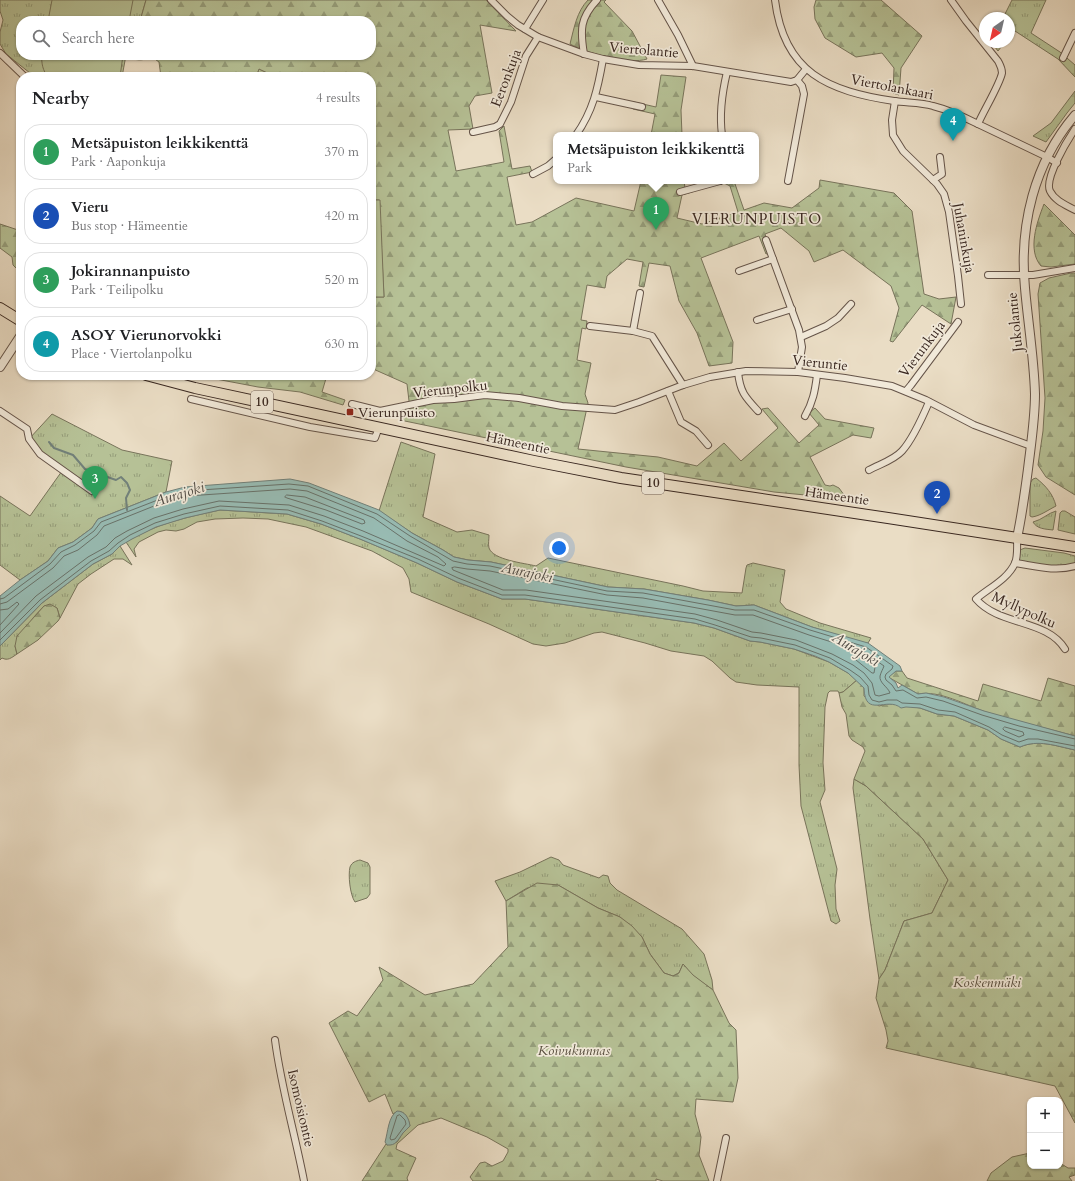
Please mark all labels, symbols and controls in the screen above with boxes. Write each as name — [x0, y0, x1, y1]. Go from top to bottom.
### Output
north arrow — [979, 12, 1015, 48]
search box — [16, 16, 376, 60]
icon: search — [30, 27, 52, 49]
text: Search here — [62, 28, 135, 48]
street label: Viertolantie — [608, 37, 680, 63]
street label: Eeronkuja — [486, 46, 526, 110]
street label: Viertolankaari — [849, 70, 935, 104]
text: Nearby — [32, 87, 89, 110]
text: 4 results — [316, 89, 360, 107]
pin: 4 — [940, 108, 966, 141]
popup — [553, 132, 759, 184]
text: Metsäpuiston leikkikenttä — [71, 133, 248, 153]
text: Metsäpuiston leikkikenttä — [567, 139, 745, 159]
text: 1 — [43, 143, 49, 161]
text: 370 m — [325, 143, 359, 161]
text: Park · Aaponkuja — [71, 153, 166, 171]
text: Park — [567, 159, 592, 177]
text: Vieru — [71, 197, 109, 217]
pin: 1 — [643, 197, 669, 230]
street label: Juhaninkuja — [948, 199, 980, 275]
text: 2 — [43, 207, 49, 225]
text: 420 m — [325, 207, 359, 225]
district label: VIERUNPUISTO — [692, 209, 822, 229]
text: Bus stop · Hämeentie — [71, 217, 188, 235]
text: Jokirannanpuisto — [71, 261, 190, 281]
text: 3 — [43, 271, 49, 289]
text: 520 m — [325, 271, 359, 289]
text: Park · Teilipolku — [71, 281, 164, 299]
street label: Jukolantie — [1002, 291, 1028, 355]
street label: Vierunkuja — [894, 317, 950, 381]
text: ASOY Vierunorvokki — [71, 325, 222, 345]
text: 4 — [43, 335, 49, 353]
text: 630 m — [325, 335, 359, 353]
text: Place · Viertolanpolku — [71, 345, 192, 363]
street label: Vieruntie — [791, 351, 849, 375]
street label: Vierunpolku — [412, 376, 489, 402]
road number: 10 — [251, 391, 273, 413]
place label: Vierunpuisto — [358, 403, 436, 422]
marker: Vierunpuisto — [345, 407, 355, 417]
street label: Hämeentie — [484, 427, 552, 459]
pin: 3 — [82, 466, 108, 499]
road number: 10 — [642, 472, 664, 494]
water label: Aurajoki — [150, 477, 208, 511]
pin: 2 — [924, 481, 950, 514]
street label: Hämeentie — [803, 482, 871, 510]
your location — [549, 538, 569, 558]
water label: Aurajoki — [498, 557, 555, 587]
street label: Myllypolku — [989, 587, 1060, 633]
water label: Aurajoki — [828, 626, 884, 671]
park label: Koskenmäki — [953, 973, 1021, 992]
park label: Koivukunnas — [538, 1041, 610, 1060]
street label: Isomoisiontie — [283, 1067, 319, 1149]
map controls — [1027, 1097, 1063, 1169]
button: + — [1027, 1097, 1063, 1133]
button: − — [1027, 1133, 1063, 1169]

